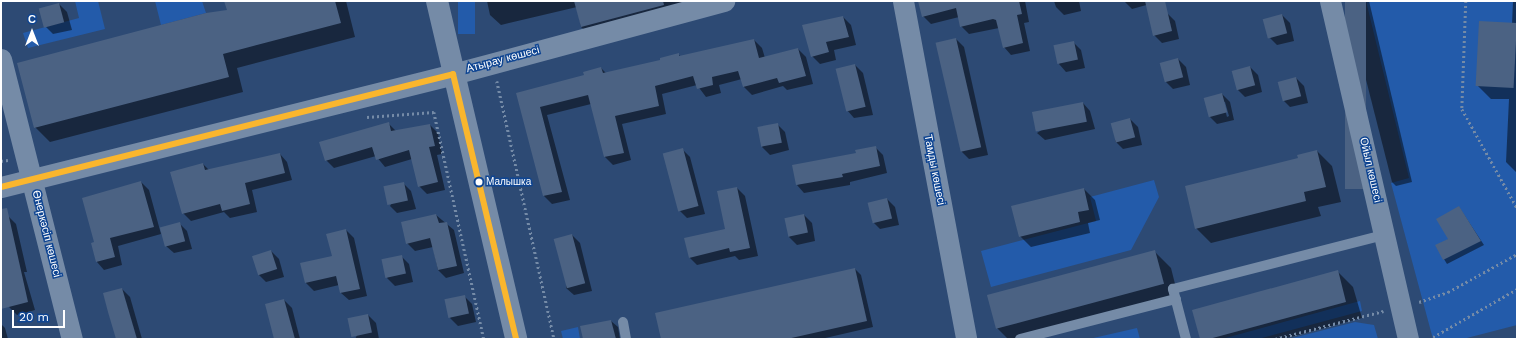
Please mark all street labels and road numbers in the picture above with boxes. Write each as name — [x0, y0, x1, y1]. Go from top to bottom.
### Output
street label: Атырау көшесі — [465, 44, 541, 76]
street label: Тамды көшесі — [921, 134, 947, 206]
street label: Ойыл көшесі — [1356, 136, 1384, 204]
street label: Өнеркәсіп көшесі — [29, 189, 63, 279]

